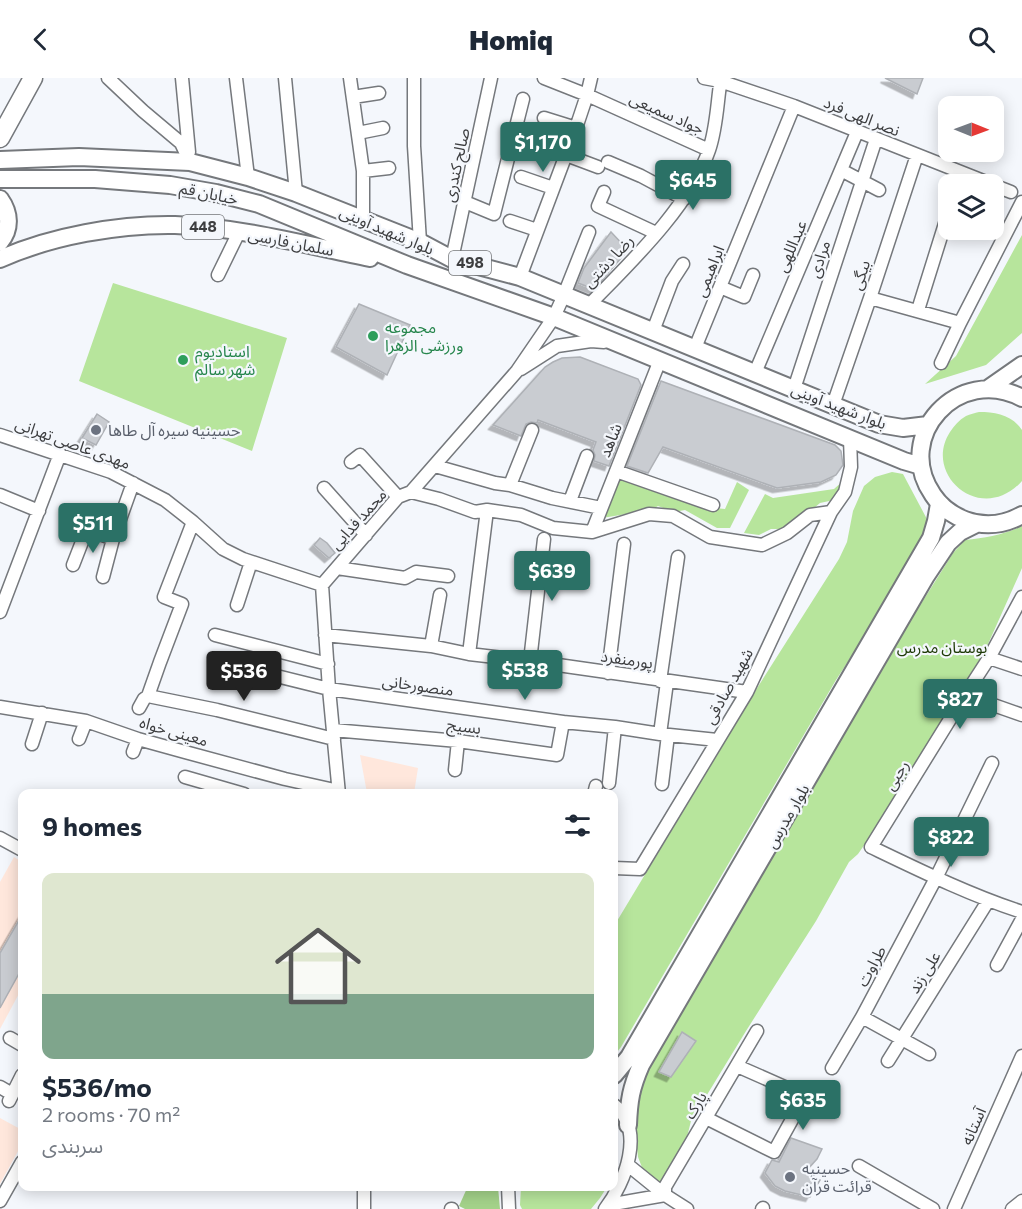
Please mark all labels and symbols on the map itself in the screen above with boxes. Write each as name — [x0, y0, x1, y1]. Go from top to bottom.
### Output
street label: جواد سمیعی — [627, 88, 707, 138]
street label: نصر الهی فرد — [821, 92, 903, 140]
north arrow — [938, 96, 1004, 162]
pin: $1,170 — [494, 122, 592, 173]
street label: صالح کندری — [438, 126, 477, 205]
pin: $645 — [657, 160, 729, 211]
street label: خیابان قم — [177, 177, 240, 212]
street label: بلوار شهید آوینی — [337, 201, 437, 259]
road number: 448 — [182, 215, 224, 239]
street label: عبداللهی — [771, 217, 811, 275]
street label: سلمان فارسی — [246, 224, 336, 260]
street label: رضا دشتی — [578, 230, 638, 292]
street label: مرادی — [804, 238, 834, 280]
street label: ابراهیمی — [690, 242, 728, 300]
road number: 498 — [449, 251, 491, 275]
street label: بیگی — [846, 258, 874, 292]
place label: مجموعه ورزشی الزهرا — [385, 317, 463, 355]
marker: مجموعه ورزشی الزهرا — [366, 329, 380, 343]
place label: استادیوم شهر سالم — [195, 341, 255, 382]
marker: استادیوم شهر سالم — [176, 353, 190, 367]
street label: بلوار شهید آوینی — [788, 379, 890, 433]
street label: مهدی عاصی تهرانی — [13, 413, 133, 473]
place label: حسینیه سیره آل طاها — [108, 420, 240, 441]
street label: شاهد — [594, 420, 625, 460]
marker: حسینیه سیره آل طاها — [89, 423, 103, 437]
street label: محمد فدایی — [325, 484, 391, 554]
pin: $511 — [57, 503, 129, 554]
pin: $639 — [516, 551, 588, 602]
park label: بوستان مدرس — [897, 637, 987, 657]
street label: شهید صادقی — [699, 644, 757, 728]
street label: پورمنفرد — [599, 645, 655, 674]
pin: $538 — [489, 650, 561, 701]
pin: $536 — [208, 651, 280, 702]
street label: منصورخانی — [381, 670, 455, 700]
pin: $827 — [924, 679, 996, 730]
street label: معینی خواه — [137, 712, 211, 750]
street label: بسیج — [445, 714, 482, 741]
street label: رجبی — [879, 756, 913, 794]
street label: بلوار مدرس — [761, 780, 813, 852]
pin: $822 — [915, 817, 987, 868]
street label: طراوت — [852, 942, 890, 990]
street label: علی زند — [903, 947, 945, 997]
pin: $635 — [767, 1080, 839, 1131]
street label: پارک — [679, 1088, 712, 1123]
street label: آستانه — [956, 1103, 990, 1147]
place label: حسینیه قرائت قرآن — [802, 1158, 872, 1196]
marker: حسینیه قرائت قرآن — [783, 1170, 797, 1184]

